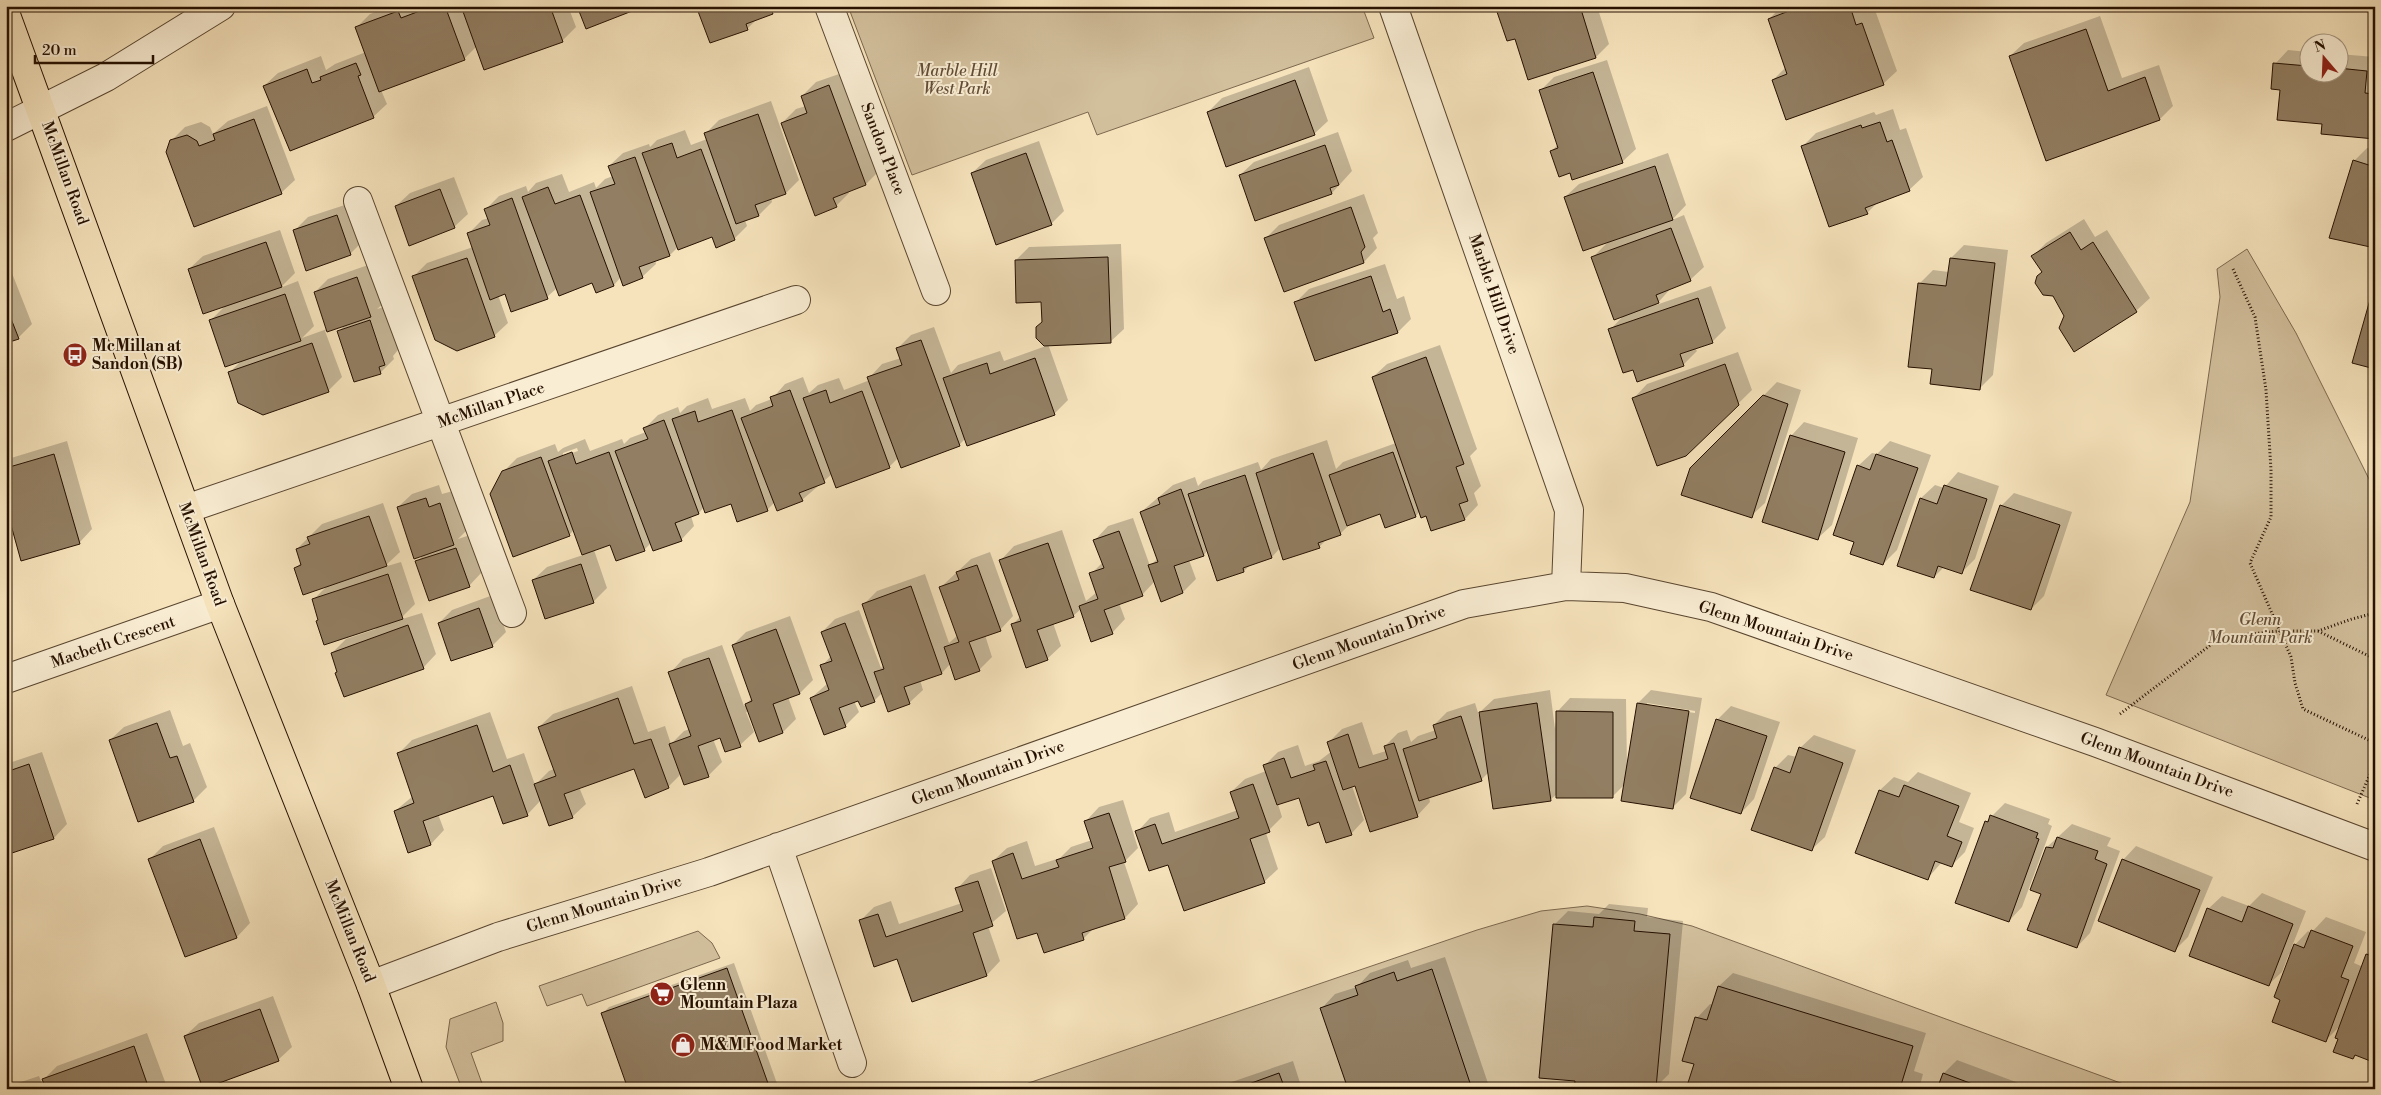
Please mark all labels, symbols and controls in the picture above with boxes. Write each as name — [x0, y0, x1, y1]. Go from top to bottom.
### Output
scale bar — [35, 32, 152, 64]
north arrow — [2298, 32, 2348, 82]
text: N — [2312, 36, 2328, 57]
text: 20 m — [42, 41, 77, 60]
park label: Marble Hill West Park — [916, 61, 999, 99]
street label: Sandon Place — [856, 100, 910, 198]
street label: McMillan Road — [37, 118, 93, 228]
street label: Marble Hill Drive — [1464, 231, 1524, 357]
place label: McMillan at Sandon (SB) — [92, 336, 183, 374]
bus stop icon: McMillan at Sandon (SB) — [62, 342, 88, 368]
street label: McMillan Place — [435, 377, 547, 433]
street label: McMillan Road — [174, 499, 230, 609]
street label: Glenn Mountain Drive — [1696, 597, 1856, 665]
street label: Glenn Mountain Drive — [1290, 601, 1448, 675]
park label: Glenn Mountain Park — [2208, 610, 2312, 648]
street label: Macbeth Crescent — [48, 611, 178, 673]
street label: Glenn Mountain Drive — [2078, 728, 2236, 802]
street label: Glenn Mountain Drive — [909, 736, 1067, 810]
street label: Glenn Mountain Drive — [524, 871, 684, 937]
street label: McMillan Road — [320, 877, 380, 985]
place label: Glenn Mountain Plaza — [680, 975, 798, 1013]
supermarket icon: Glenn Mountain Plaza — [649, 981, 675, 1007]
shop icon: M&M Food Market — [670, 1032, 696, 1058]
place label: M&M Food Market — [700, 1035, 843, 1055]

